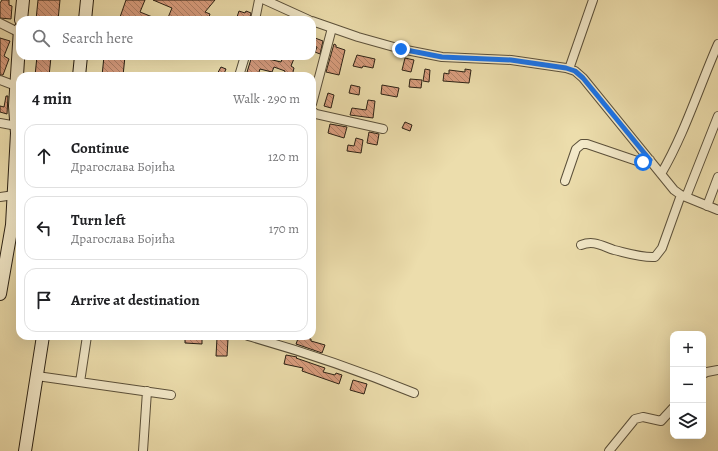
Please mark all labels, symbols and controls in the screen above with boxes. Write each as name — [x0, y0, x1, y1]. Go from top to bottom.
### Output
search box — [16, 16, 316, 60]
icon: search — [30, 27, 52, 49]
text: Search here — [62, 28, 133, 48]
route end — [392, 40, 410, 58]
text: 4 min — [32, 87, 72, 110]
text: Walk · 290 m — [233, 90, 300, 107]
text: Continue — [71, 138, 129, 158]
icon: ahead — [33, 145, 55, 167]
text: 120 m — [268, 148, 299, 165]
route start — [634, 153, 652, 171]
text: Драгослава Бојића — [71, 158, 175, 175]
text: Turn left — [71, 210, 126, 230]
icon: left — [33, 217, 55, 239]
text: 170 m — [269, 220, 299, 237]
text: Драгослава Бојића — [71, 230, 175, 247]
icon: arrive — [33, 289, 55, 311]
text: Arrive at destination — [71, 290, 200, 310]
map controls — [670, 331, 706, 439]
button: + — [670, 331, 706, 367]
button: − — [670, 367, 706, 403]
button: layers — [670, 403, 706, 439]

